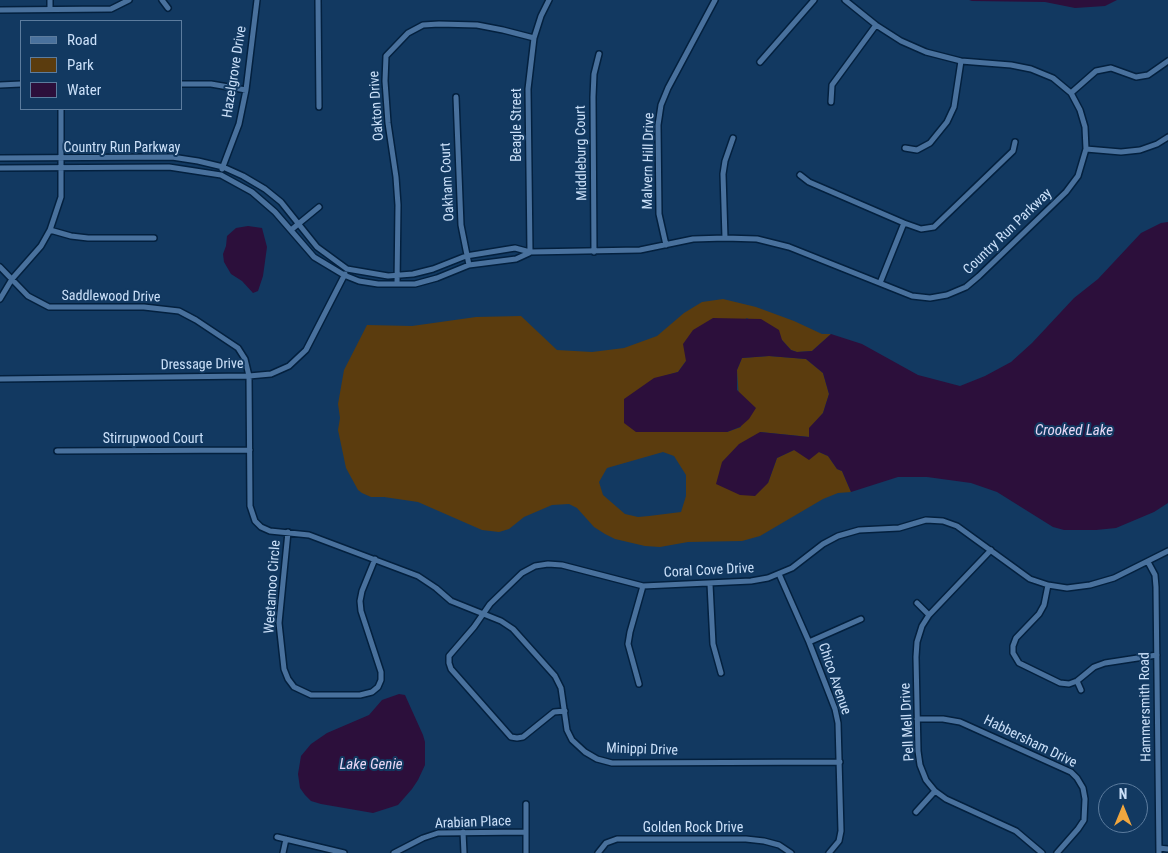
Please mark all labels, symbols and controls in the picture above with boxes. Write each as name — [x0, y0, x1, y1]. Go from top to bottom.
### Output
legend — [20, 20, 182, 110]
street label: Hazelgrove Drive — [219, 25, 251, 119]
text: Road — [67, 31, 97, 49]
text: Park — [67, 56, 94, 74]
street label: Oakton Drive — [366, 70, 388, 142]
text: Water — [67, 81, 101, 99]
street label: Beagle Street — [509, 88, 525, 162]
street label: Middleburg Court — [573, 105, 591, 201]
street label: Malvern Hill Drive — [640, 113, 658, 209]
street label: Country Run Parkway — [64, 140, 180, 156]
street label: Oakham Court — [438, 142, 458, 222]
street label: Country Run Parkway — [960, 185, 1056, 279]
street label: Saddlewood Drive — [61, 288, 161, 306]
street label: Dressage Drive — [160, 356, 244, 374]
water label: Crooked Lake — [1035, 422, 1113, 440]
street label: Stirrupwood Court — [103, 431, 203, 447]
street label: Weetamoo Circle — [261, 540, 285, 634]
street label: Coral Cove Drive — [663, 560, 755, 582]
street label: Chico Avenue — [814, 641, 854, 717]
street label: Hammersmith Road — [1137, 652, 1155, 762]
street label: Pell Mell Drive — [898, 682, 918, 762]
street label: Habbersham Drive — [981, 712, 1079, 772]
street label: Minippi Drive — [606, 740, 678, 760]
water label: Lake Genie — [339, 756, 403, 774]
north arrow — [1098, 783, 1148, 833]
text: N — [1119, 786, 1127, 802]
street label: Arabian Place — [435, 813, 511, 833]
street label: Golden Rock Drive — [643, 820, 743, 836]

